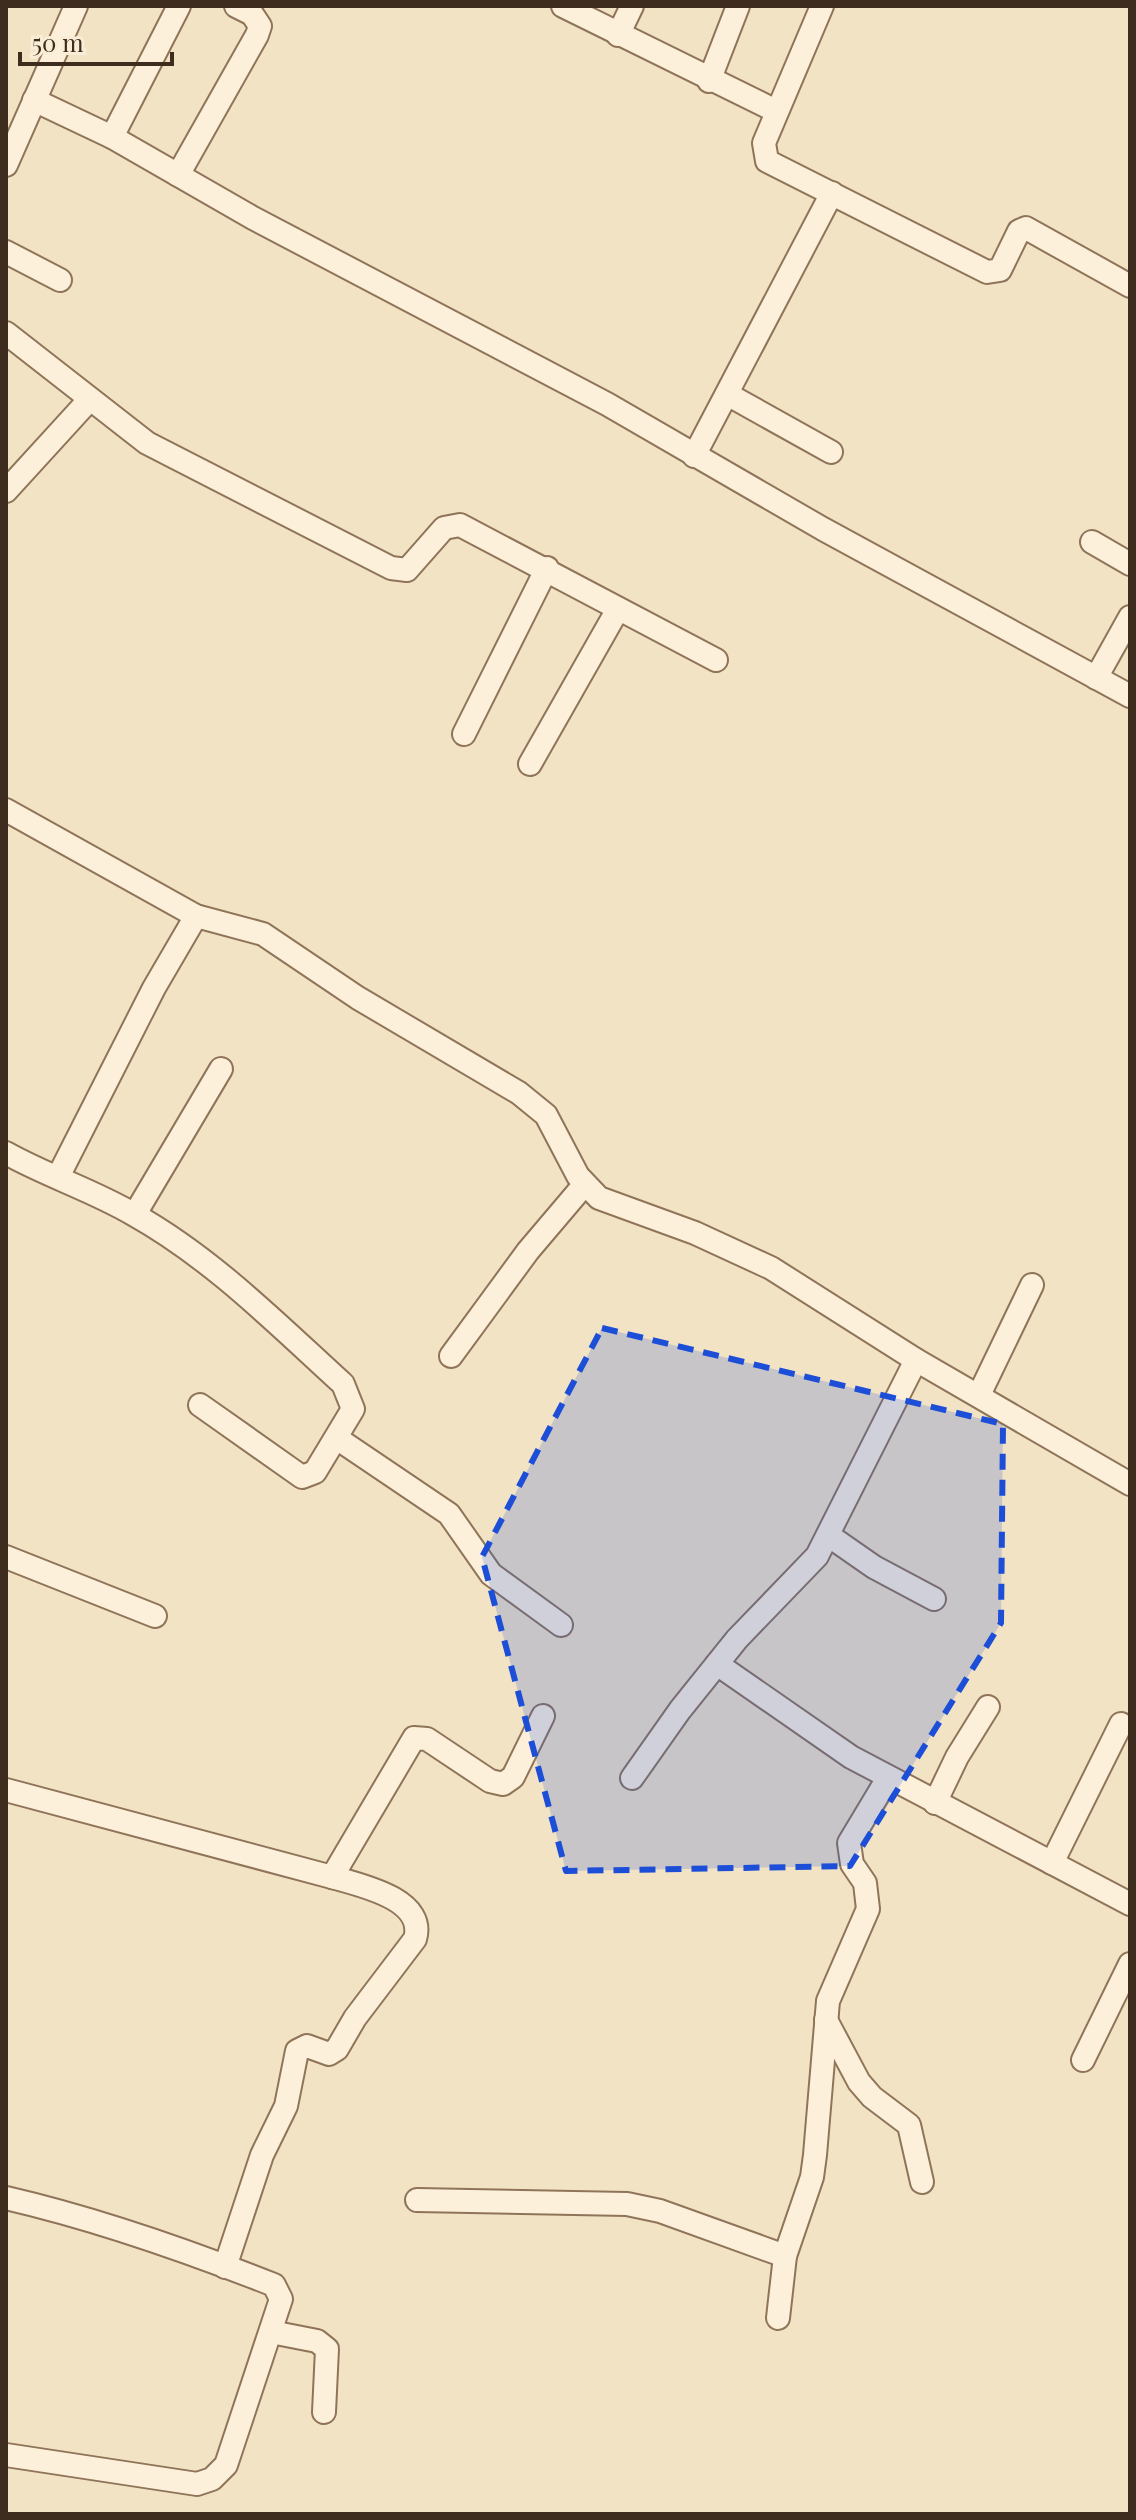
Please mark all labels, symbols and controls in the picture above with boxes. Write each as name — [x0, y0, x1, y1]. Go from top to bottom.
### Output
scale bar — [20, 16, 172, 66]
text: 50 m — [32, 26, 84, 58]

